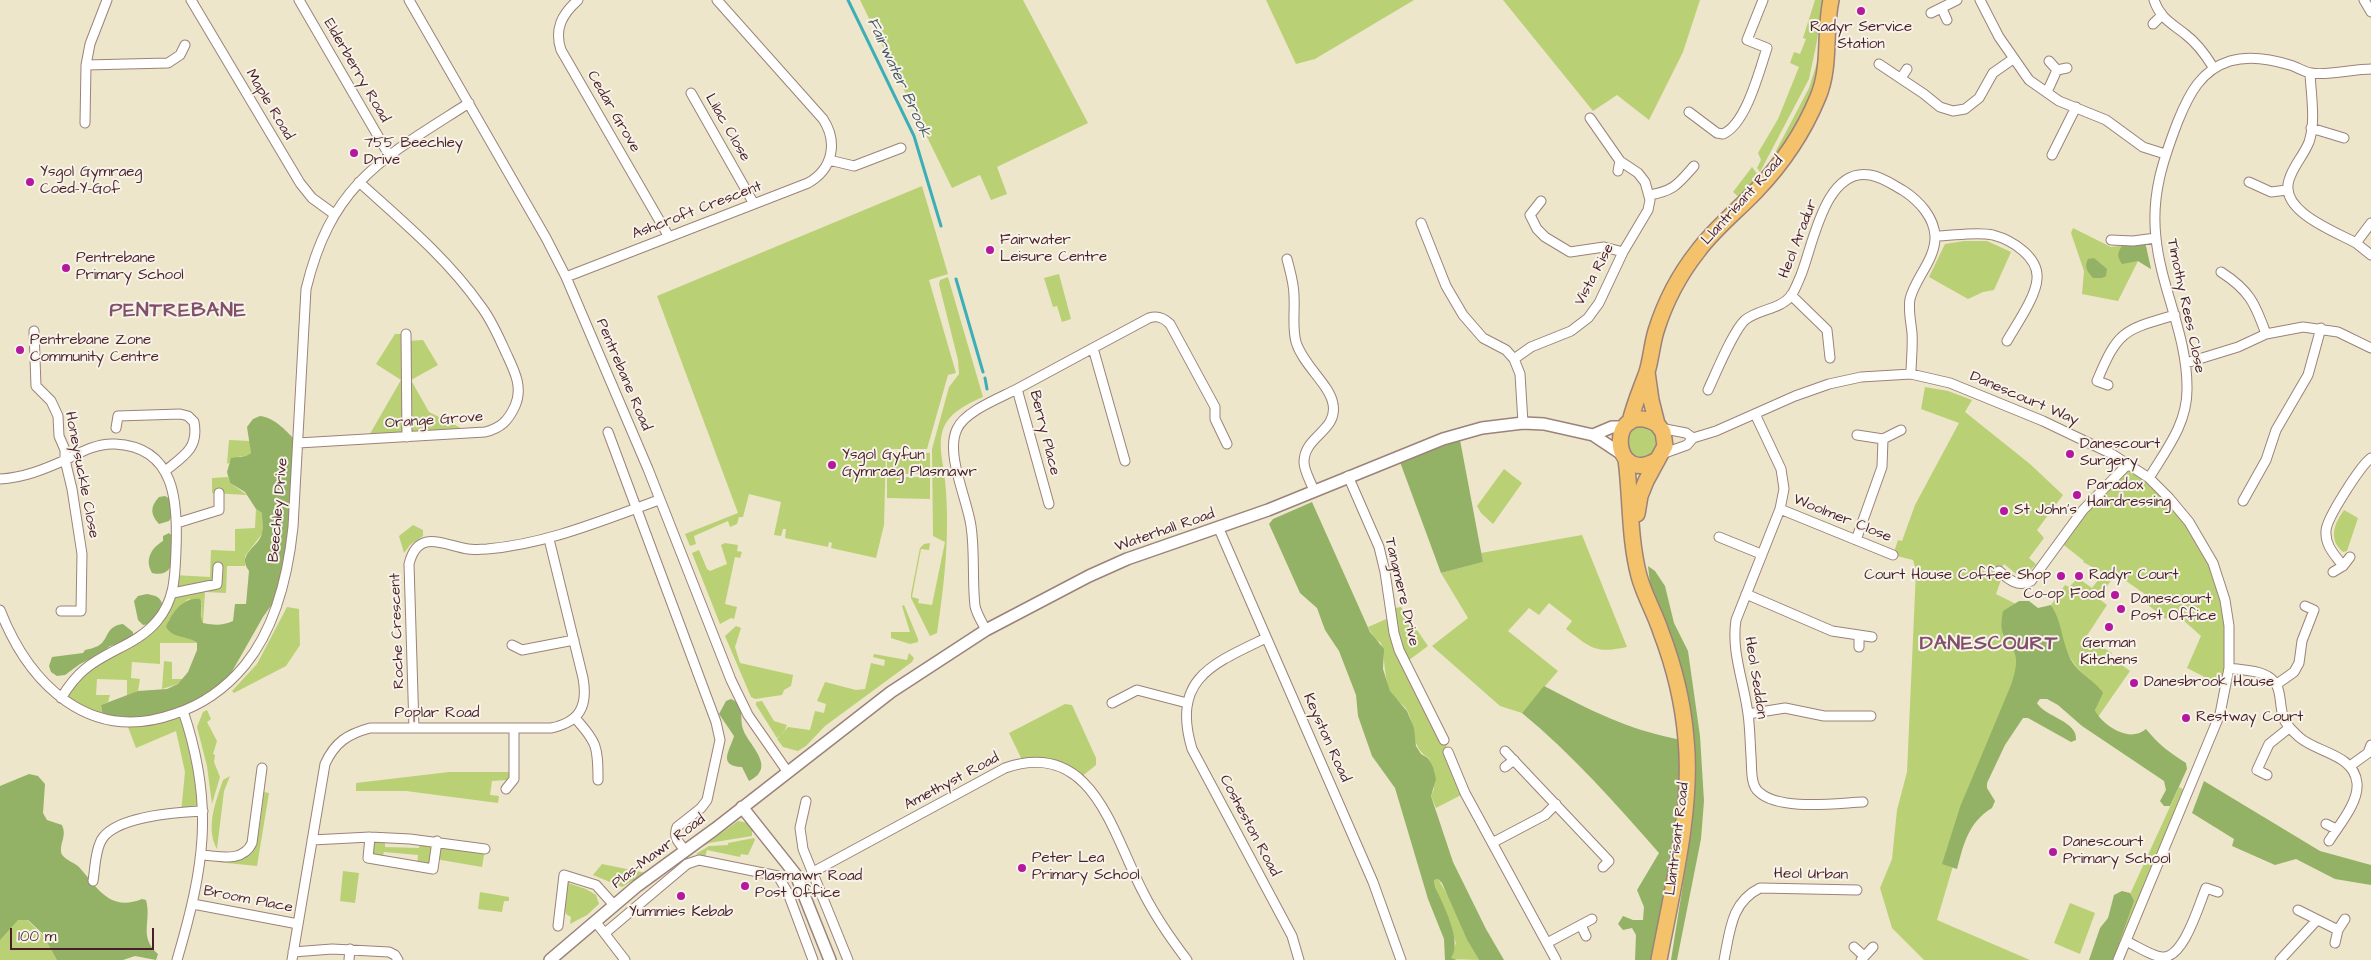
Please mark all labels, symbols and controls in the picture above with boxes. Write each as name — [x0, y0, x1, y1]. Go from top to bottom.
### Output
marker: Radyr Service Station — [1855, 5, 1867, 17]
water label: Fairwater Brook — [862, 15, 934, 141]
street label: Elderberry Road — [319, 16, 393, 126]
place label: Radyr Service Station — [1810, 19, 1912, 54]
street label: Maple Road — [241, 66, 297, 144]
street label: Cedar Grove — [582, 68, 644, 156]
street label: Lilac Close — [700, 91, 754, 165]
place label: 755 Beechley Drive — [364, 135, 463, 170]
marker: 755 Beechley Drive — [348, 147, 360, 159]
street label: Llantrisant Road — [1698, 153, 1788, 249]
place label: Ysgol Gymraeg Coed-Y-Gof — [40, 164, 142, 199]
marker: Ysgol Gymraeg Coed-Y-Gof — [24, 176, 36, 188]
street label: Ashcroft Crescent — [630, 178, 764, 244]
street label: Heol Aradur — [1776, 197, 1822, 281]
place label: Fairwater Leisure Centre — [1000, 232, 1107, 267]
street label: Timothy Rees Close — [2162, 237, 2208, 375]
street label: Vista Rise — [1571, 241, 1619, 309]
marker: Fairwater Leisure Centre — [984, 244, 996, 256]
place label: Pentrebane Primary School — [76, 250, 184, 285]
marker: Pentrebane Primary School — [60, 262, 72, 274]
district label: PENTREBANE — [108, 300, 248, 324]
street label: Pentrebane Road — [591, 316, 655, 434]
place label: Pentrebane Zone Community Centre — [30, 332, 159, 367]
marker: Pentrebane Zone Community Centre — [14, 344, 26, 356]
street label: Danescourt Way — [1967, 368, 2081, 430]
street label: Berry Place — [1025, 389, 1063, 477]
street label: Orange Grove — [384, 409, 484, 433]
street label: Honeysuckle Close — [60, 410, 102, 540]
place label: Danescourt Surgery — [2080, 436, 2160, 471]
place label: Ysgol Gyfun Gymraeg Plasmawr — [842, 447, 977, 482]
marker: Danescourt Surgery — [2064, 448, 2076, 460]
street label: Beechley Drive — [265, 457, 293, 563]
marker: Ysgol Gyfun Gymraeg Plasmawr — [826, 459, 838, 471]
place label: Paradox Hairdressing — [2087, 477, 2171, 512]
marker: Paradox Hairdressing — [2071, 489, 2083, 501]
street label: Woolmer Close — [1790, 491, 1894, 547]
place label: St John's — [2014, 502, 2077, 520]
street label: Waterhall Road — [1113, 505, 1217, 557]
marker: St John's — [1998, 505, 2010, 517]
street label: Tangmere Drive — [1380, 536, 1422, 648]
place label: Court House Coffee Shop — [1864, 567, 2051, 585]
place label: Radyr Court — [2089, 567, 2179, 585]
marker: Court House Coffee Shop — [2055, 570, 2067, 582]
marker: Radyr Court — [2073, 570, 2085, 582]
street label: Roche Crescent — [387, 573, 409, 689]
place label: Co-op Food — [2024, 586, 2105, 604]
marker: Co-op Food — [2109, 589, 2121, 601]
place label: Danescourt Post Office — [2131, 591, 2216, 626]
marker: Danescourt Post Office — [2115, 603, 2127, 615]
marker: German Kitchens — [2103, 621, 2115, 633]
district label: DANESCOURT — [1918, 633, 2060, 657]
place label: German Kitchens — [2080, 635, 2138, 670]
street label: Heol Seddon — [1740, 636, 1770, 720]
place label: Danesbrook House — [2144, 674, 2274, 692]
marker: Danesbrook House — [2128, 677, 2140, 689]
street label: Keyston Road — [1298, 691, 1354, 785]
street label: Poplar Road — [394, 705, 480, 723]
place label: Restway Court — [2196, 709, 2303, 727]
marker: Restway Court — [2180, 712, 2192, 724]
street label: Amethyst Road — [901, 749, 1003, 815]
street label: Cosheston Road — [1215, 772, 1283, 880]
street label: Llantrisant Road — [1662, 781, 1694, 897]
street label: Plas-Mawr Road — [609, 811, 709, 893]
place label: Danescourt Primary School — [2063, 834, 2171, 869]
marker: Danescourt Primary School — [2047, 846, 2059, 858]
place label: Peter Lea Primary School — [1032, 850, 1140, 885]
marker: Peter Lea Primary School — [1016, 862, 1028, 874]
street label: Heol Urban — [1774, 865, 1848, 885]
place label: Plasmawr Road Post Office — [755, 868, 862, 903]
marker: Plasmawr Road Post Office — [739, 880, 751, 892]
street label: Broom Place — [202, 883, 294, 917]
marker: Yummies Kebab — [675, 890, 687, 902]
place label: Yummies Kebab — [629, 904, 733, 922]
scale bar — [12, 918, 156, 950]
text: 100 m — [18, 926, 57, 947]

